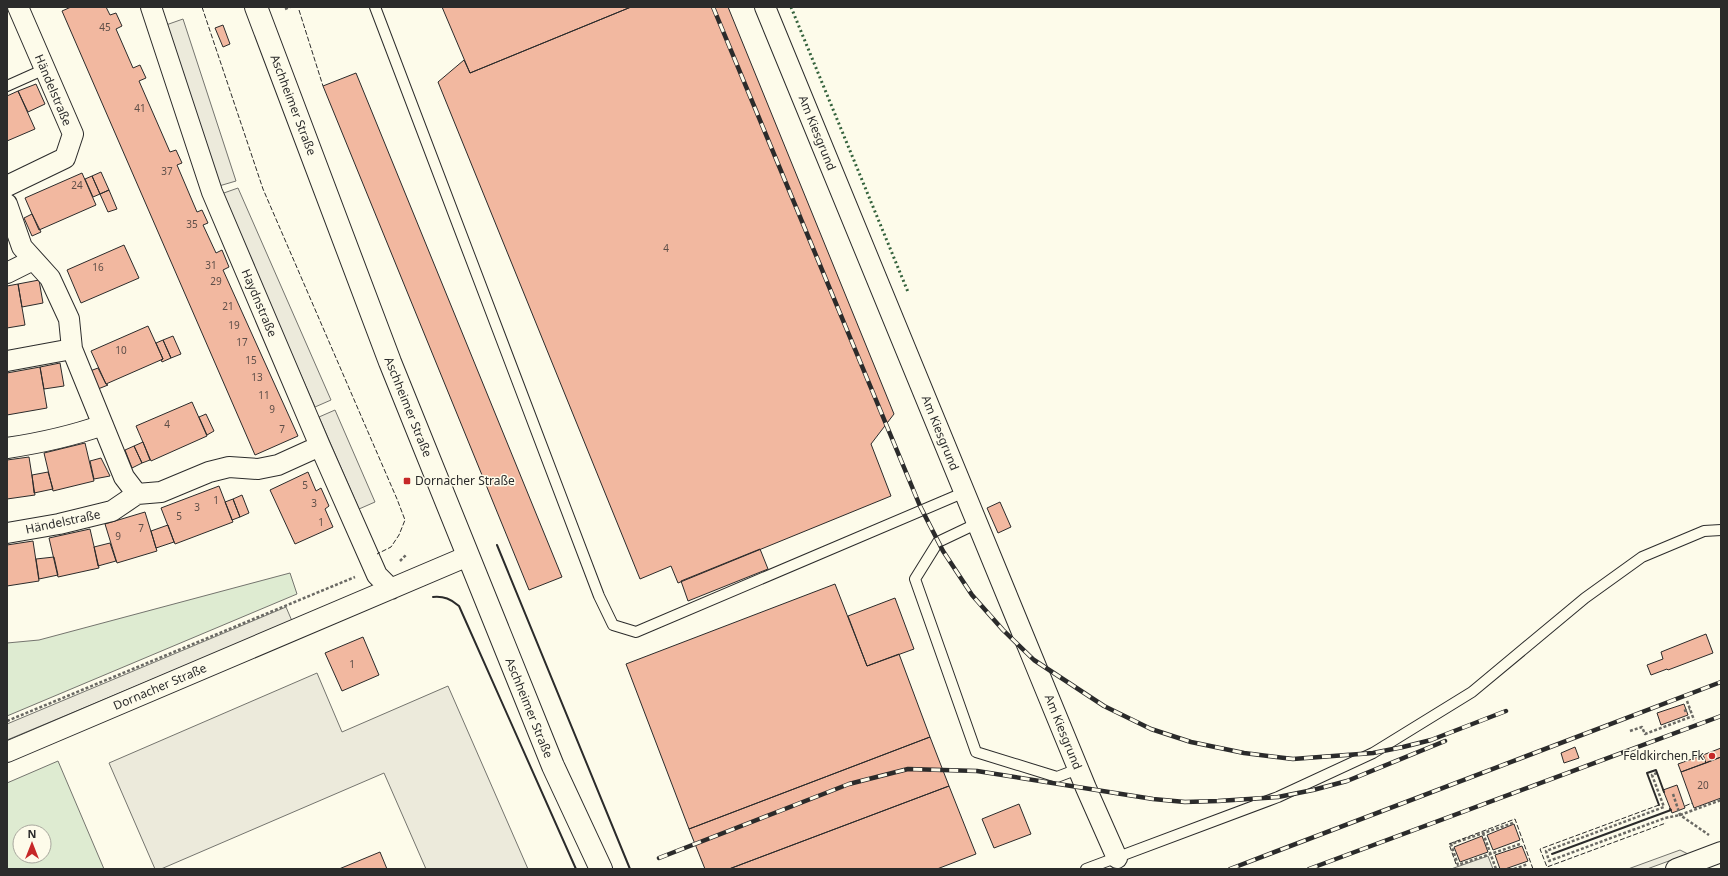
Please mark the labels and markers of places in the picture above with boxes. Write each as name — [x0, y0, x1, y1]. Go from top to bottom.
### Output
place label: Dornacher Straße — [415, 472, 515, 489]
marker: Dornacher Straße — [402, 476, 412, 486]
place label: Feldkirchen Fk — [1623, 747, 1705, 764]
marker: Feldkirchen Fk — [1707, 751, 1717, 761]

